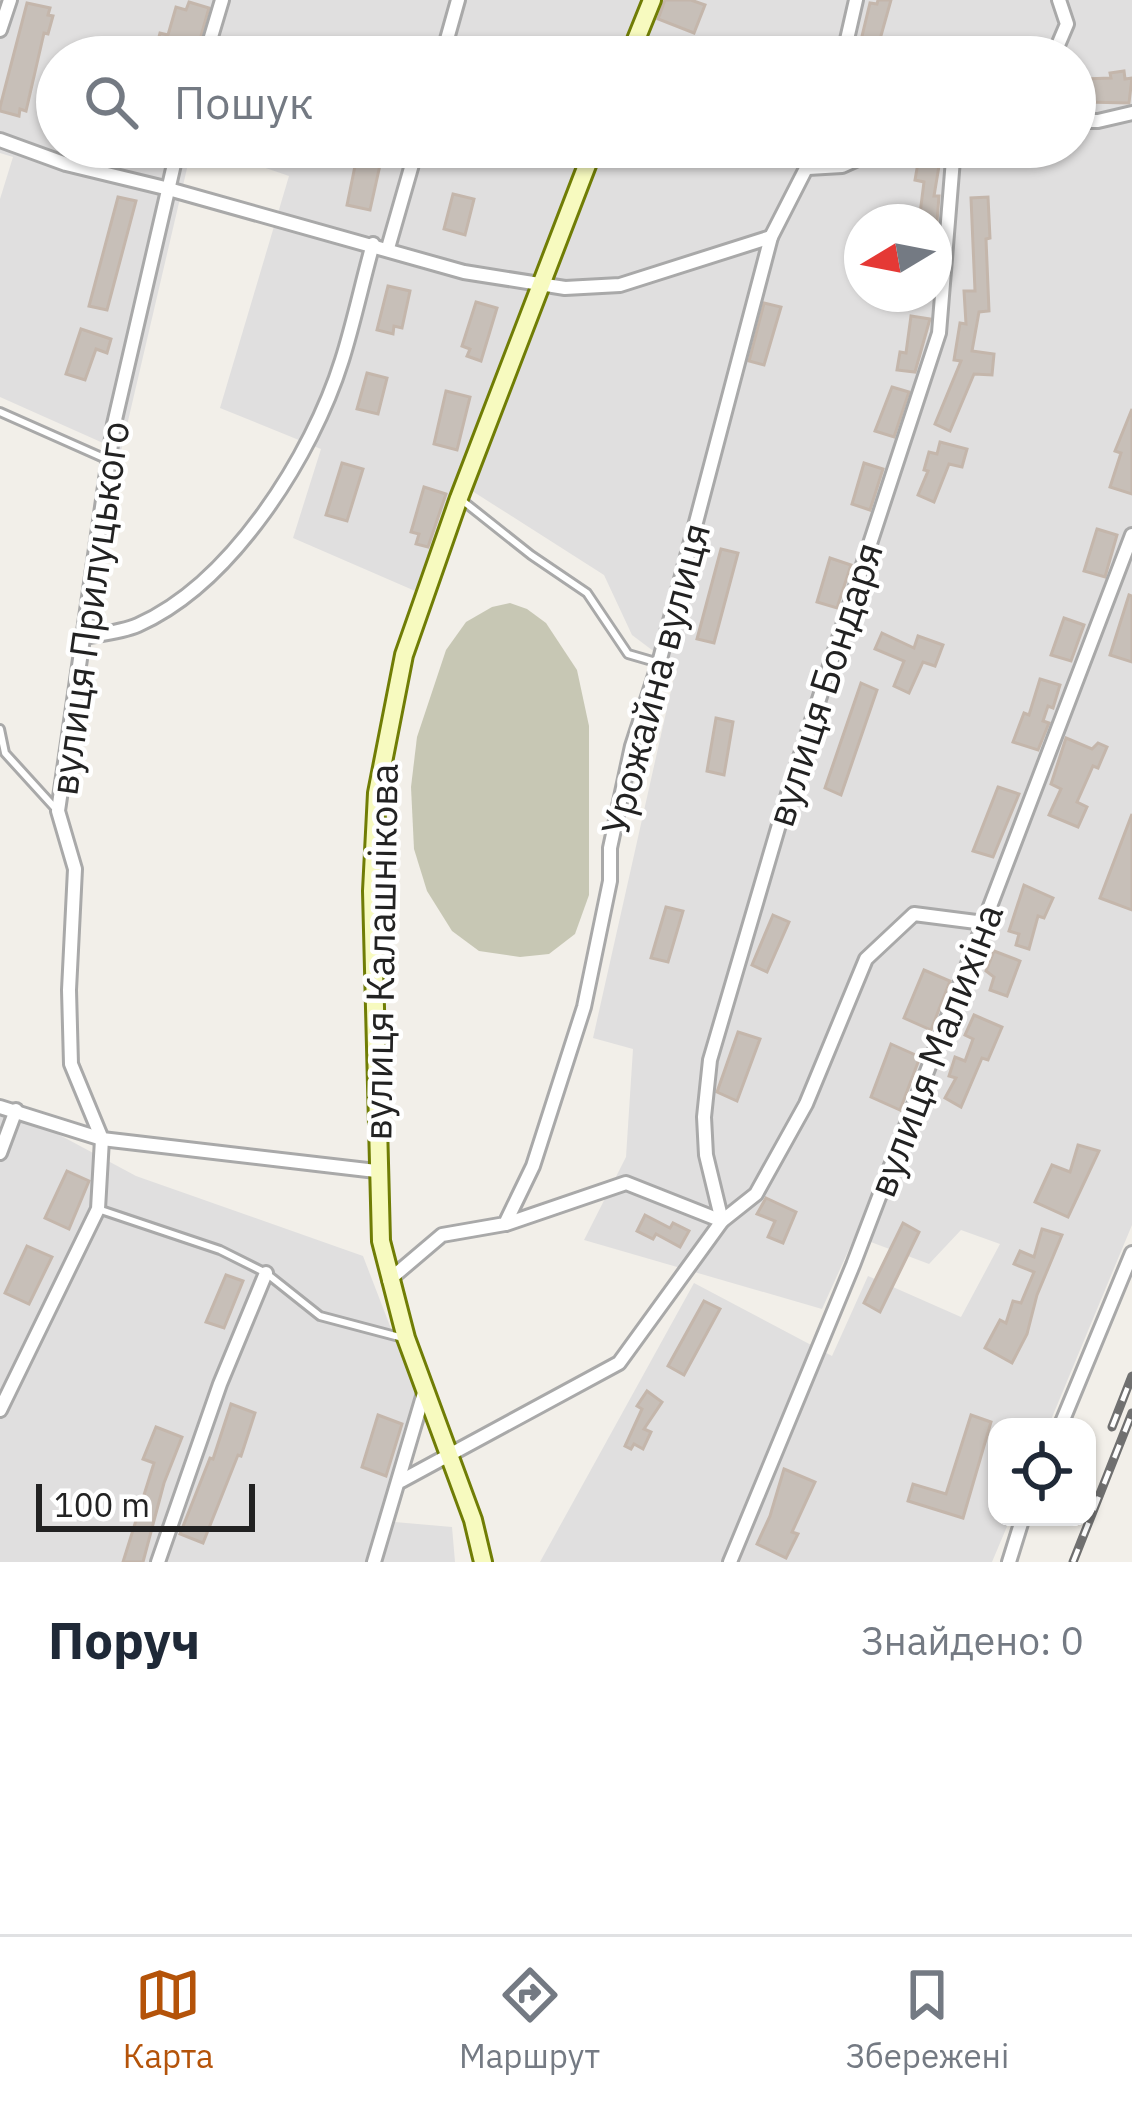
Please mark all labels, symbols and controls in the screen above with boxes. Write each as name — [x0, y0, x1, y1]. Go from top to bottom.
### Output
search box — [36, 36, 1096, 168]
icon: search — [78, 69, 144, 135]
text: Пошук — [174, 73, 314, 131]
north arrow — [844, 204, 952, 312]
street label: вулиця Прилуцького — [37, 418, 141, 798]
street label: Урожайна вулиця — [589, 517, 721, 841]
street label: вулиця Бондаря — [754, 535, 894, 833]
street label: вулиця Калашнікова — [351, 763, 409, 1141]
street label: вулиця Малихіна — [856, 896, 1014, 1204]
map controls — [988, 1418, 1096, 1526]
button: locate — [988, 1418, 1096, 1526]
scale bar — [36, 1478, 255, 1531]
text: 100 m — [54, 1483, 150, 1526]
text: Поруч — [48, 1607, 200, 1673]
text: Знайдено: 0 — [861, 1615, 1084, 1666]
tab: Карта — [123, 1962, 214, 2077]
tab: Маршрут — [459, 1962, 600, 2077]
tab: Збережені — [846, 1962, 1009, 2077]

